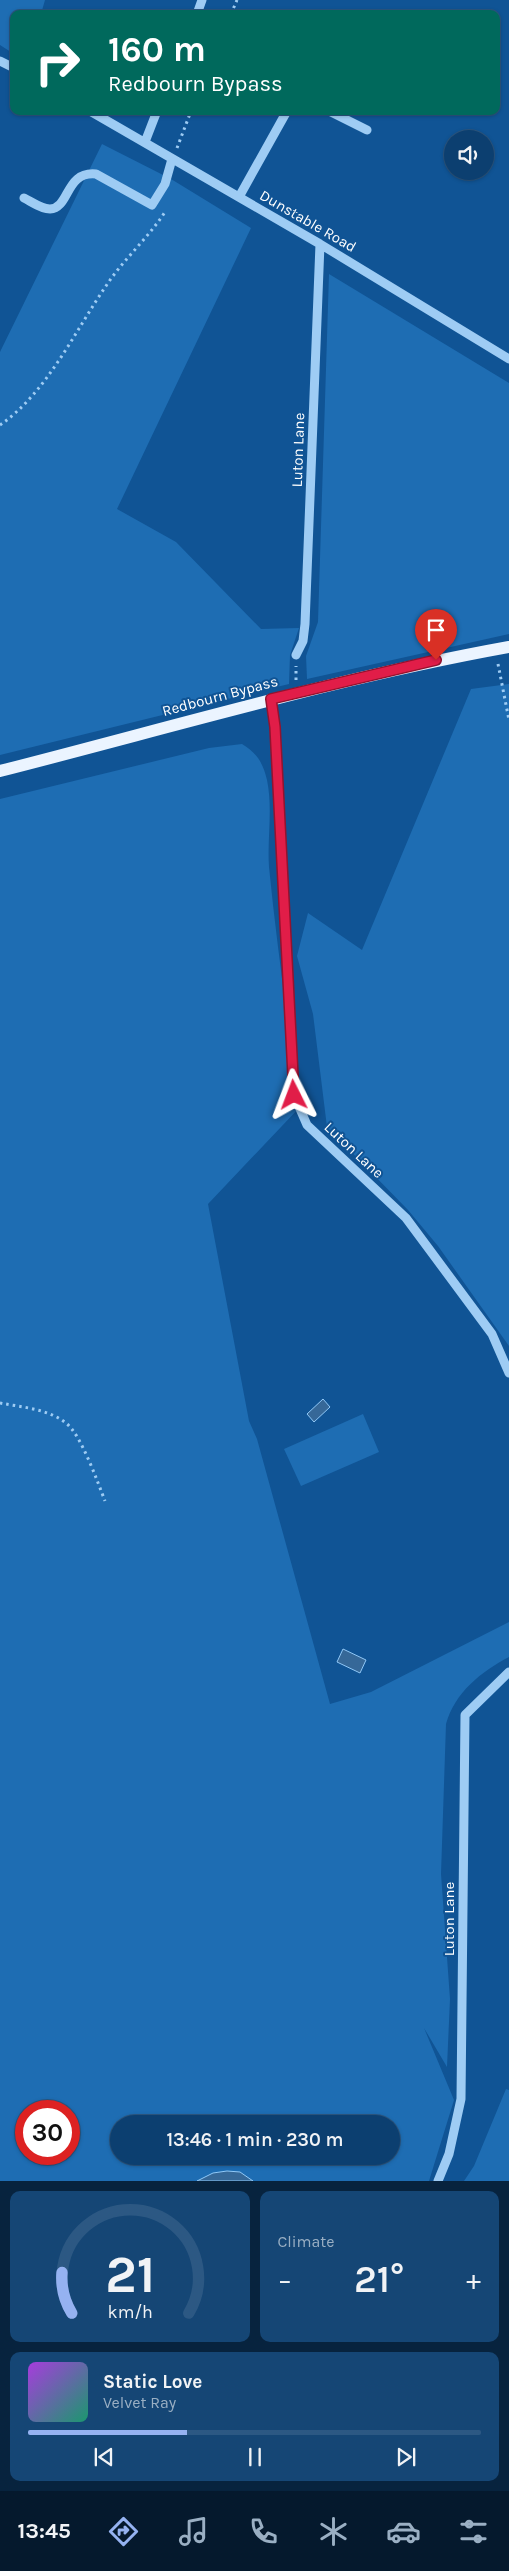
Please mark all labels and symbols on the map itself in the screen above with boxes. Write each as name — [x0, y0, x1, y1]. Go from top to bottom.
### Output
street label: Dunstable Road — [256, 186, 360, 256]
street label: Luton Lane — [288, 412, 308, 488]
pin — [415, 609, 457, 660]
street label: Redbourn Bypass — [160, 672, 280, 720]
position arrow — [267, 1068, 319, 1120]
street label: Luton Lane — [321, 1118, 387, 1182]
street label: Luton Lane — [440, 1882, 458, 1956]
speed limit sign: 30 — [15, 2100, 80, 2165]

